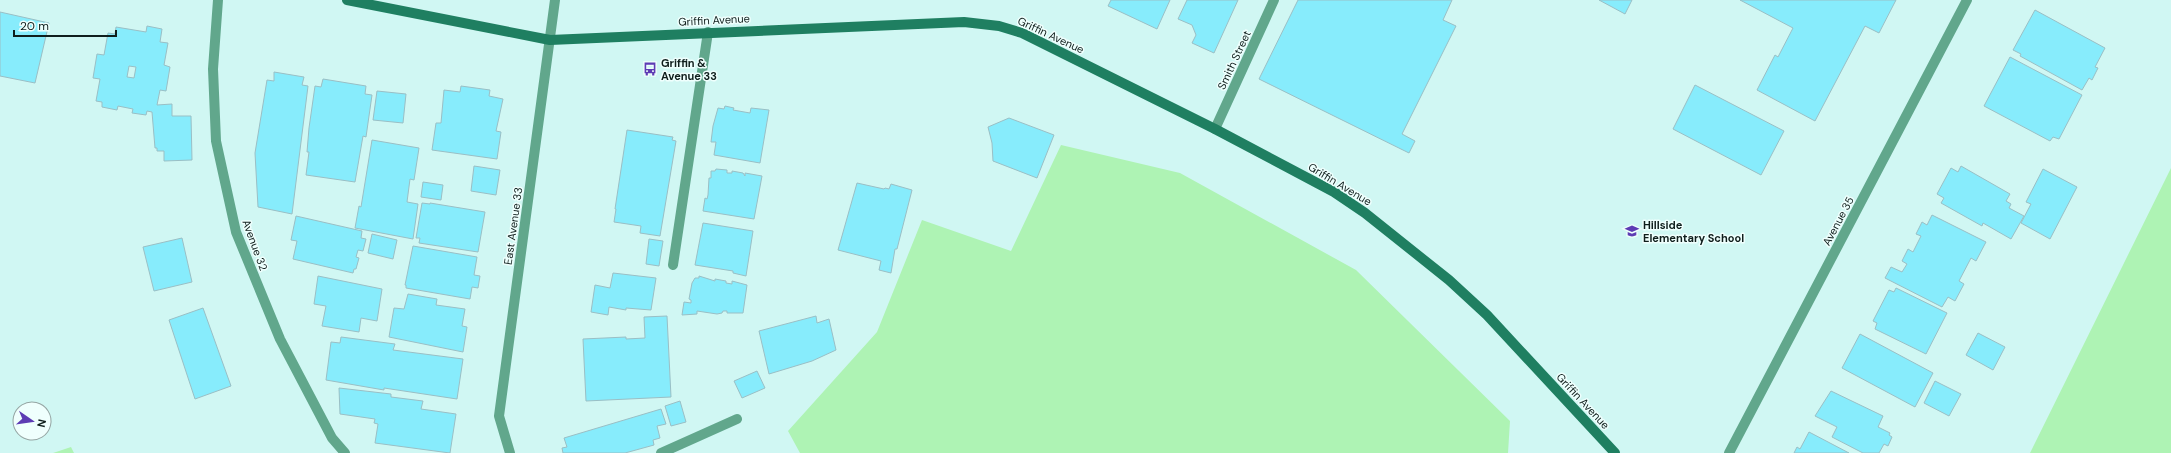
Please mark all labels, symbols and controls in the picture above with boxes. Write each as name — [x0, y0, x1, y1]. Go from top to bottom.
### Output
street label: Griffin Avenue — [678, 11, 750, 29]
scale bar — [14, 12, 116, 38]
street label: Griffin Avenue — [1016, 14, 1086, 56]
text: 20 m — [20, 18, 49, 34]
street label: Smith Street — [1214, 28, 1254, 92]
place label: Griffin & Avenue 33 — [661, 56, 717, 83]
bus stop icon: Griffin & Avenue 33 — [642, 61, 658, 77]
street label: Griffin Avenue — [1306, 160, 1374, 208]
street label: East Avenue 33 — [501, 186, 525, 266]
street label: Avenue 35 — [1819, 194, 1857, 248]
street label: Avenue 32 — [239, 218, 271, 272]
place label: Hillside Elementary School — [1643, 218, 1744, 245]
school or university icon: Hillside Elementary School — [1624, 223, 1640, 239]
street label: Griffin Avenue — [1553, 370, 1613, 432]
north arrow — [12, 401, 52, 441]
text: N — [34, 418, 49, 429]

